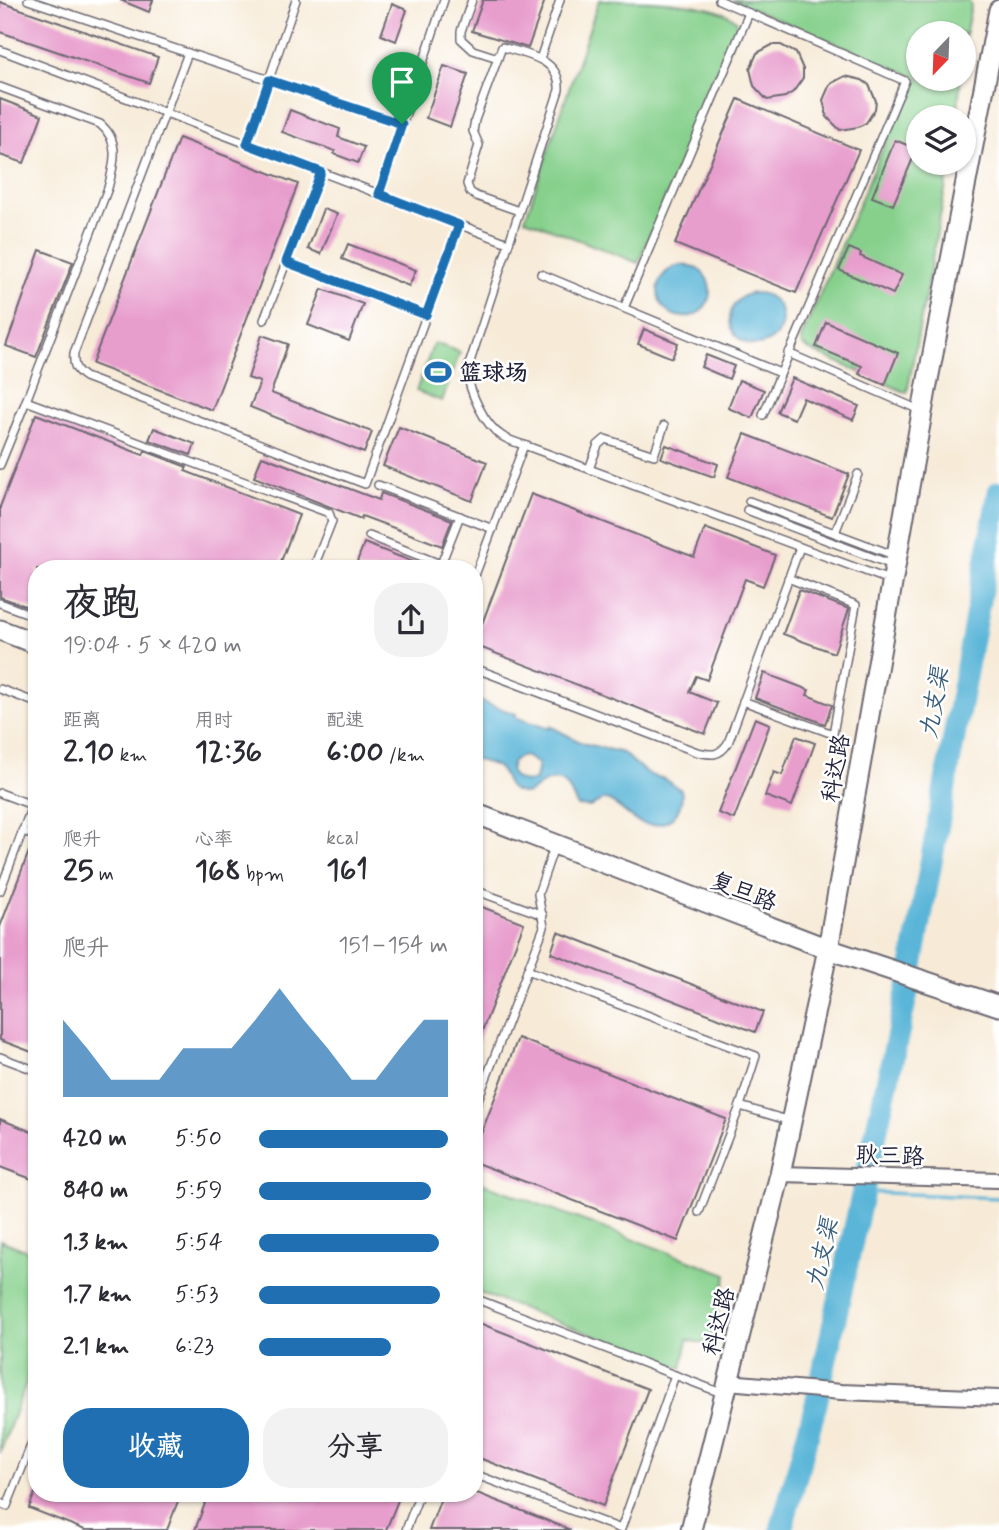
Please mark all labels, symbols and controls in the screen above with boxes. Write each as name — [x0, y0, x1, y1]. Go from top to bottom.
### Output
north arrow — [906, 21, 976, 91]
map controls — [906, 21, 976, 175]
pin — [372, 52, 432, 124]
icon: arrive — [383, 63, 421, 101]
button: layers — [906, 105, 976, 175]
sports icon: 篮球场 — [423, 357, 453, 387]
place label: 篮球场 — [459, 359, 528, 389]
text: 夜跑 — [63, 580, 139, 629]
button: share — [374, 583, 448, 657]
text: 19:04 · 5 × 420 m — [63, 631, 242, 661]
water label: 九支渠 — [914, 663, 957, 741]
text: 距离 — [63, 708, 101, 733]
text: 用时 — [195, 708, 233, 733]
text: 配速 — [326, 708, 364, 733]
street label: 科达路 — [816, 732, 858, 805]
text: 2.10 — [63, 733, 115, 772]
text: 12:36 — [195, 733, 262, 772]
text: 6:00 — [326, 733, 384, 772]
text: km — [115, 743, 147, 768]
text: /km — [384, 743, 425, 768]
text: kcal — [326, 826, 358, 851]
text: 爬升 — [63, 827, 101, 852]
text: 心率 — [195, 827, 233, 852]
text: 161 — [326, 851, 368, 890]
text: 25 — [63, 852, 94, 891]
text: 168 — [195, 852, 241, 891]
text: m — [94, 862, 114, 887]
text: bpm — [241, 862, 284, 887]
street label: 复旦路 — [706, 866, 781, 919]
text: 151–154 m — [338, 931, 448, 961]
text: 爬升 — [63, 934, 109, 964]
text: 420 m — [63, 1124, 127, 1154]
text: 5:50 — [175, 1124, 222, 1154]
street label: 耿三路 — [855, 1141, 925, 1173]
text: 840 m — [63, 1176, 128, 1206]
text: 5:59 — [175, 1176, 222, 1206]
water label: 九支渠 — [800, 1214, 847, 1293]
text: 1.3 km — [63, 1228, 128, 1258]
text: 5:54 — [175, 1228, 223, 1258]
text: 1.7 km — [63, 1280, 132, 1310]
text: 5:53 — [175, 1280, 218, 1310]
street label: 科达路 — [697, 1284, 743, 1359]
text: 2.1 km — [63, 1332, 129, 1362]
text: 6:23 — [175, 1332, 214, 1362]
button: 收藏 — [63, 1408, 249, 1488]
button: 分享 — [263, 1408, 448, 1488]

